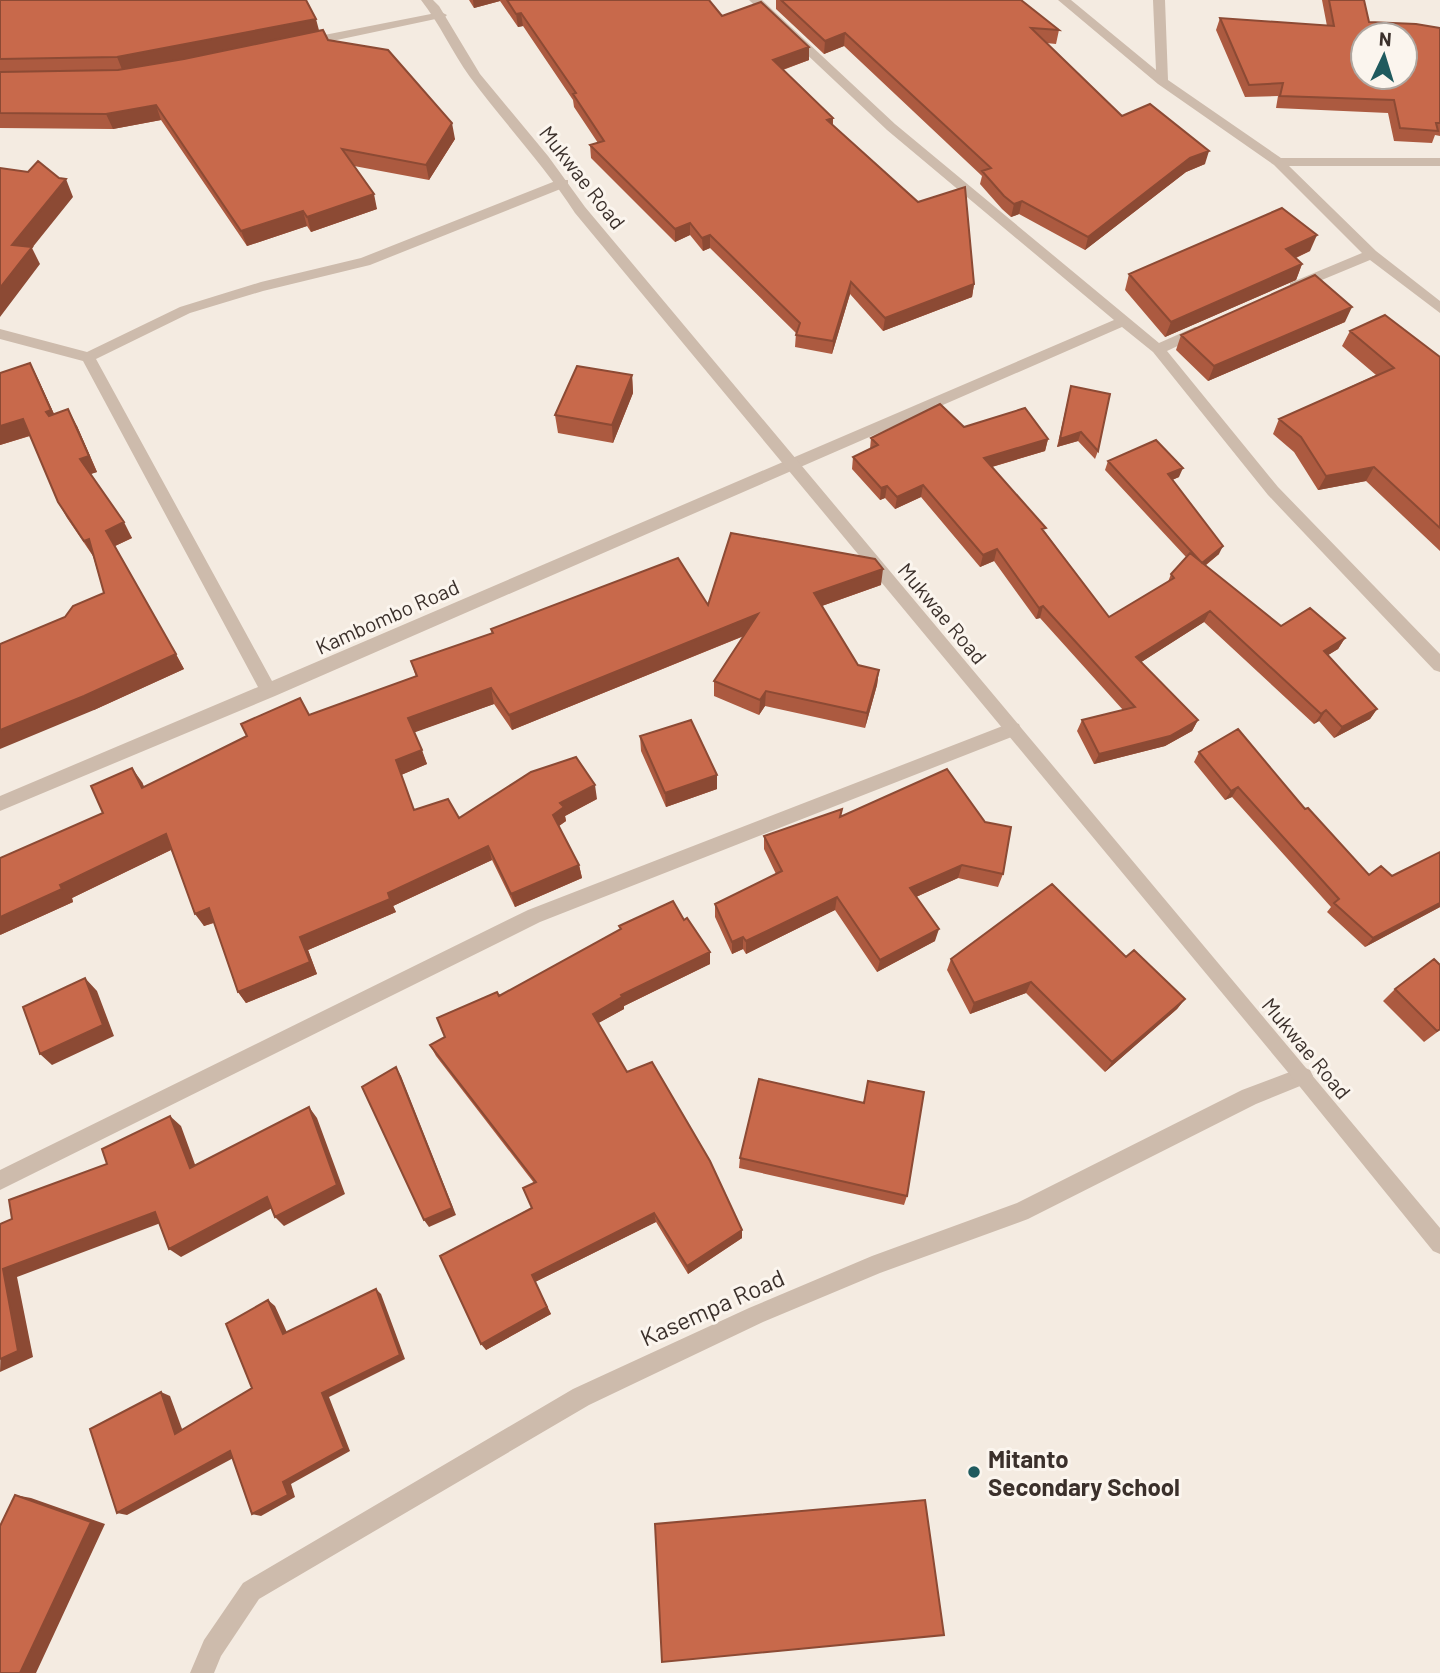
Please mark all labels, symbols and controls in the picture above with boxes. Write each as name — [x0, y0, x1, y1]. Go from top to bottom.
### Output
north arrow — [1349, 21, 1419, 91]
text: N — [1378, 27, 1392, 50]
street label: Mukwae Road — [535, 120, 631, 234]
street label: Mukwae Road — [893, 557, 993, 669]
street label: Kambombo Road — [311, 573, 463, 659]
street label: Mukwae Road — [1257, 992, 1357, 1104]
street label: Kasempa Road — [636, 1262, 788, 1352]
place label: Mitanto Secondary School — [988, 1444, 1180, 1501]
marker: Mitanto Secondary School — [966, 1464, 982, 1480]

